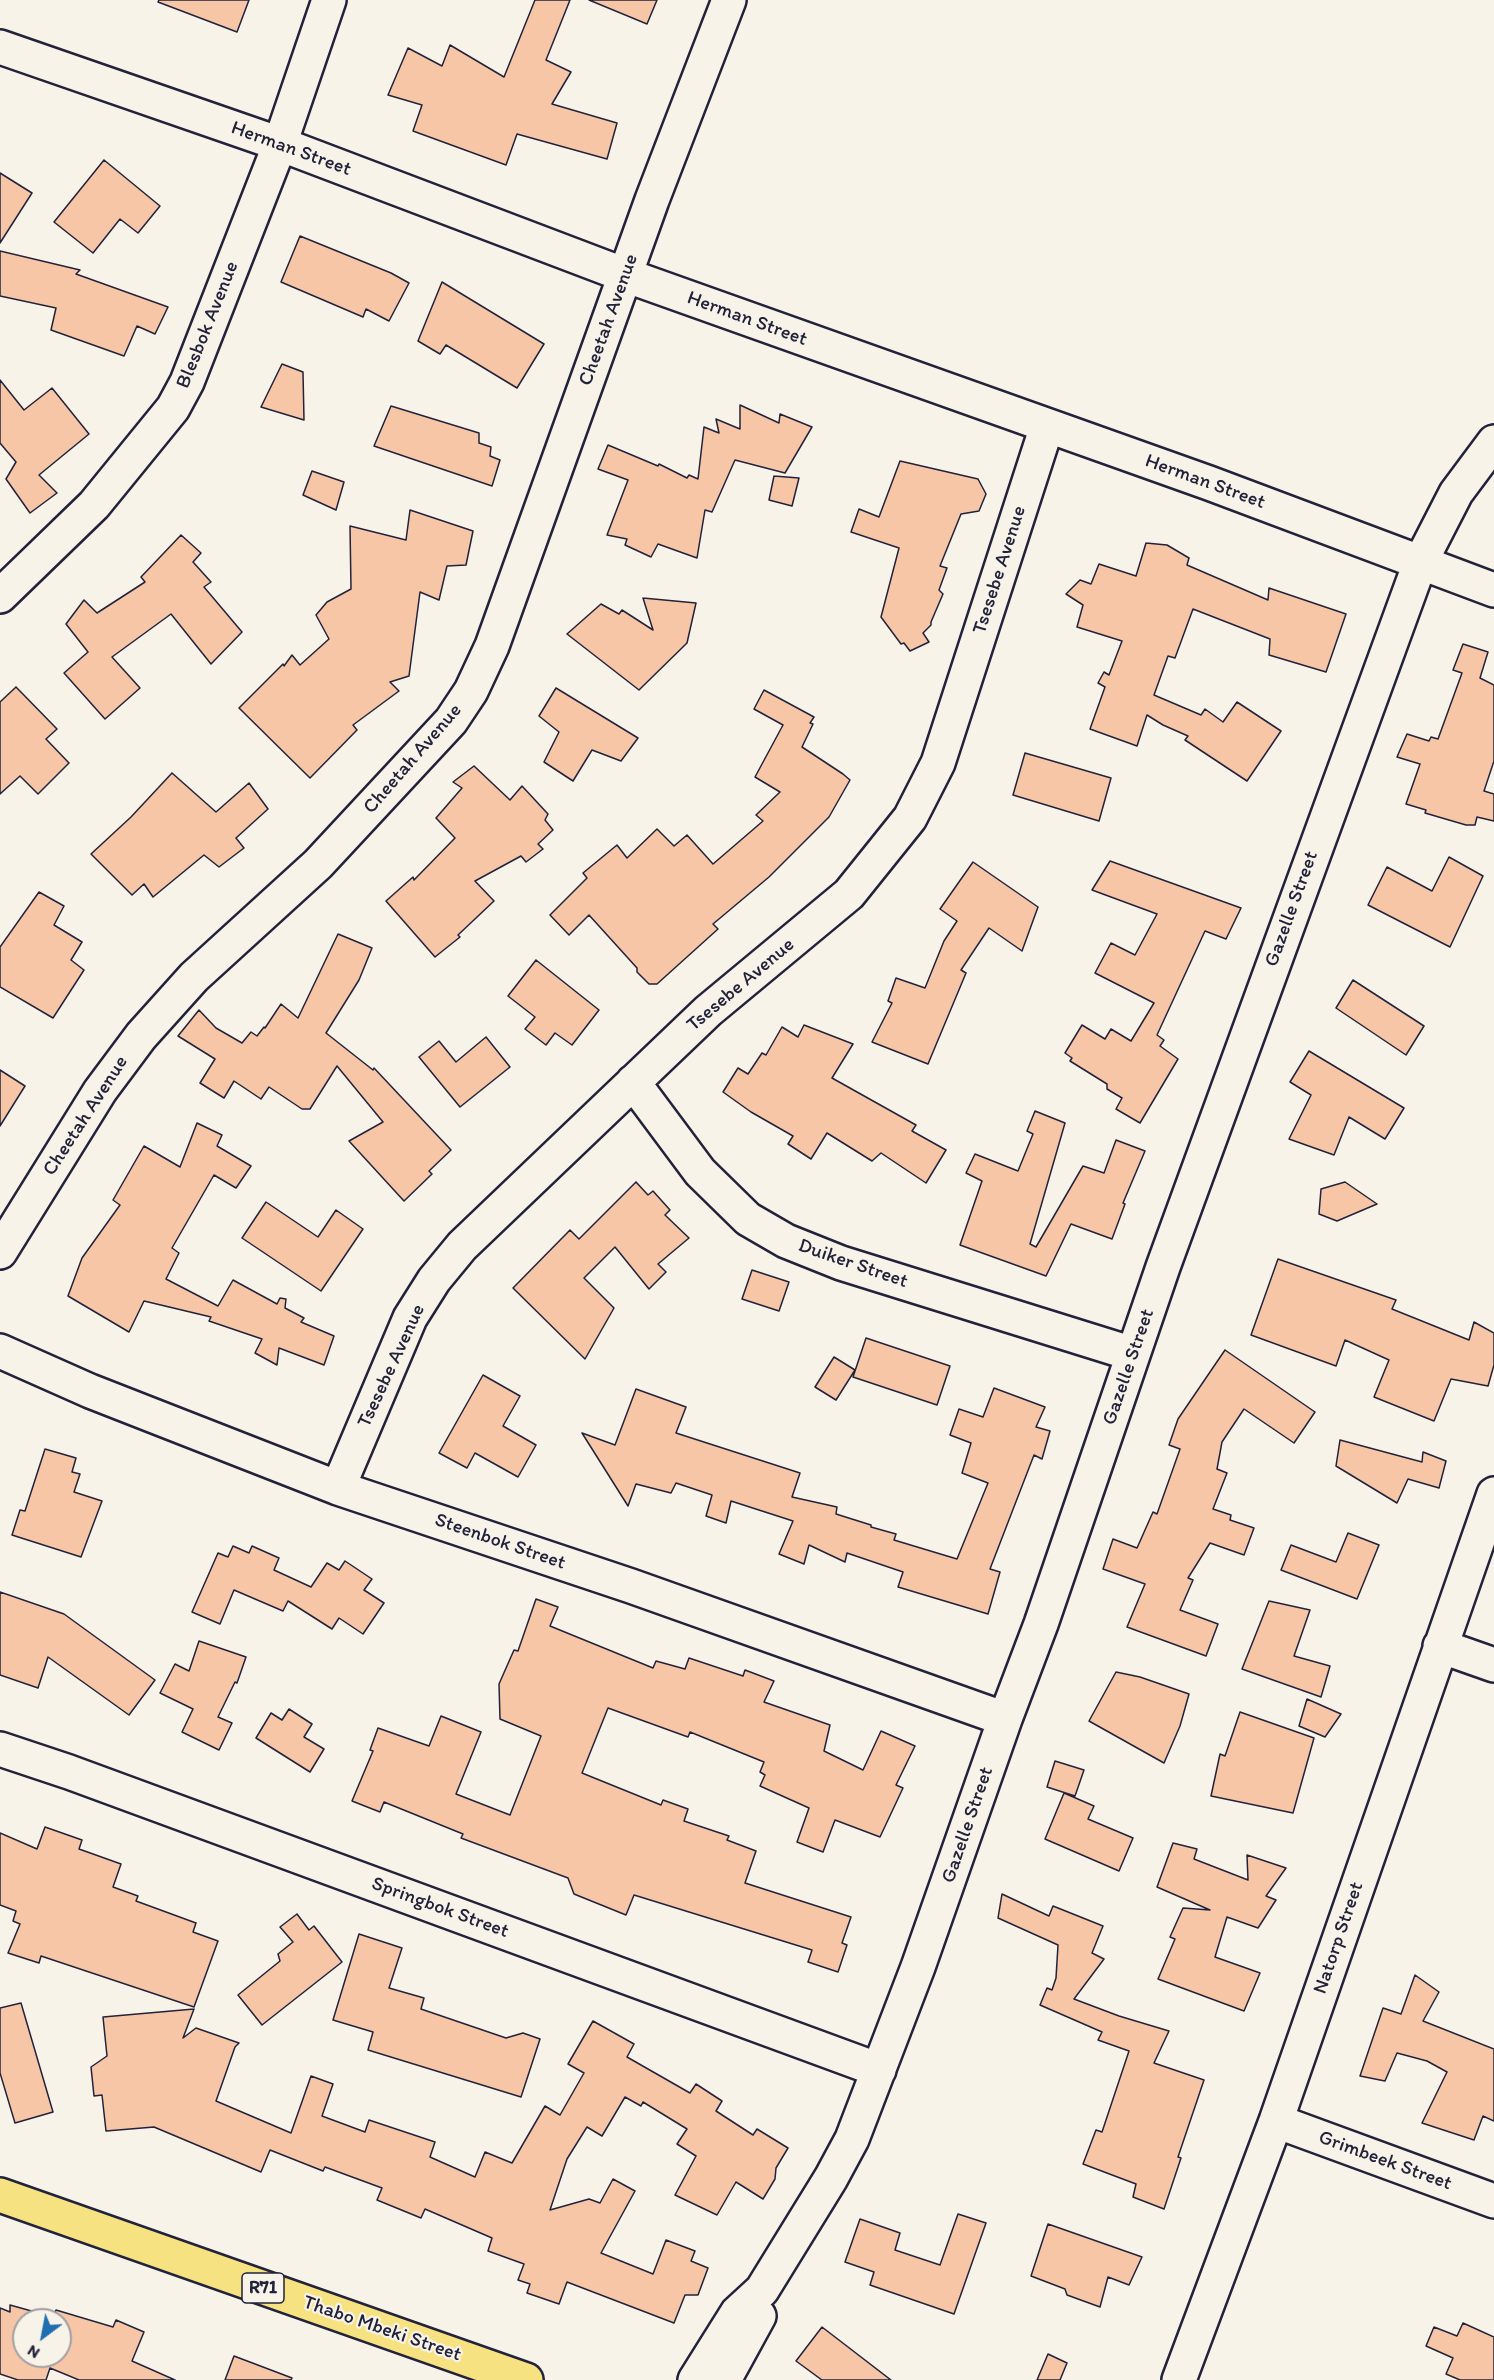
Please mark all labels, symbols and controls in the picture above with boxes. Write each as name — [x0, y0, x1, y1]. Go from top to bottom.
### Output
street label: Herman Street — [228, 116, 354, 182]
street label: Cheetah Avenue — [574, 251, 644, 389]
street label: Blesbok Avenue — [172, 258, 244, 392]
street label: Herman Street — [684, 286, 810, 352]
street label: Herman Street — [1142, 449, 1268, 515]
street label: Tsesebe Avenue — [968, 503, 1032, 637]
street label: Cheetah Avenue — [359, 699, 467, 819]
street label: Gazelle Street — [1260, 848, 1324, 970]
street label: Tsesebe Avenue — [682, 933, 800, 1037]
street label: Cheetah Avenue — [38, 1052, 134, 1180]
street label: Duiker Street — [795, 1234, 911, 1294]
street label: Tsesebe Avenue — [353, 1301, 431, 1431]
street label: Gazelle Street — [1098, 1306, 1160, 1428]
street label: Steenbok Street — [431, 1508, 569, 1576]
street label: Gazelle Street — [937, 1764, 999, 1886]
street label: Springbok Street — [368, 1872, 512, 1944]
street label: Natorp Street — [1309, 1879, 1369, 1997]
street label: Grimbeek Street — [1315, 2126, 1455, 2196]
road number: R71 — [242, 2273, 284, 2303]
street label: Thabo Mbeki Street — [300, 2291, 464, 2367]
north arrow — [12, 2308, 72, 2368]
text: N — [24, 2341, 43, 2363]

